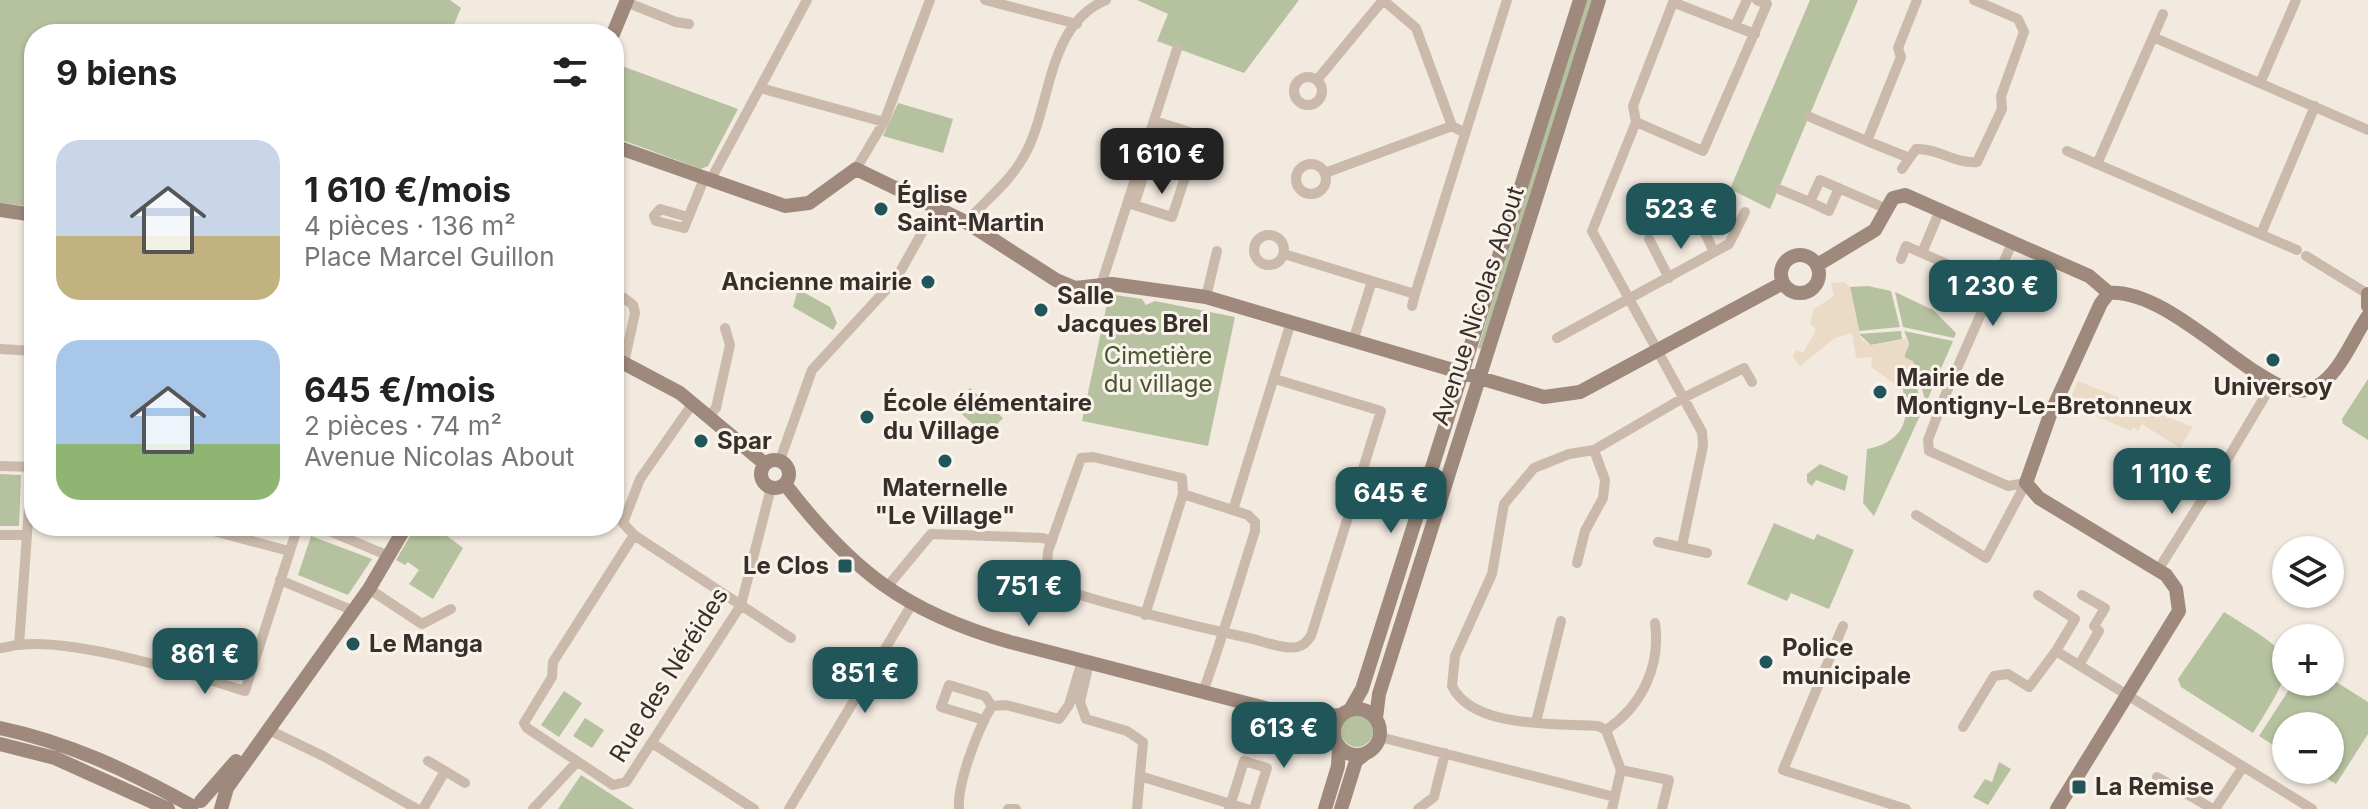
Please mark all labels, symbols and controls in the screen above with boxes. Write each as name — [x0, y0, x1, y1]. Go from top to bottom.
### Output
icon: filters — [548, 50, 592, 94]
text: 9 biens — [56, 52, 177, 93]
pin: 1 610 € — [1088, 128, 1236, 196]
text: 1 610 € — [1119, 138, 1205, 169]
text: 1 610 €/mois — [304, 169, 511, 210]
icon: home — [120, 172, 216, 268]
place label: Église Saint-Martin — [897, 180, 1044, 237]
street label: Avenue Nicolas About — [1425, 183, 1530, 429]
pin: 523 € — [1625, 183, 1737, 251]
text: 523 € — [1644, 193, 1718, 224]
marker: Église Saint-Martin — [872, 200, 890, 218]
text: 4 pièces · 136 m² — [304, 210, 516, 241]
text: Place Marcel Guillon — [304, 241, 555, 272]
pin: 1 230 € — [1919, 260, 2067, 328]
place label: Ancienne mairie — [721, 267, 912, 296]
text: 1 230 € — [1947, 270, 2039, 301]
marker: Ancienne mairie — [919, 273, 937, 291]
place label: Salle Jacques Brel — [1057, 281, 1208, 338]
marker: Salle Jacques Brel — [1032, 301, 1050, 319]
park label: Cimetière du village — [1104, 341, 1212, 398]
marker: Universoy — [2264, 351, 2282, 369]
place label: Mairie de Montigny-Le-Bretonneux — [1896, 363, 2193, 420]
text: 645 €/mois — [304, 369, 495, 410]
icon: home — [120, 372, 216, 468]
place label: Universoy — [2213, 372, 2333, 401]
marker: Mairie de Montigny-Le-Bretonneux — [1871, 383, 1889, 401]
place label: École élémentaire du Village — [883, 388, 1092, 445]
marker: École élémentaire du Village — [858, 408, 876, 426]
text: 2 pièces · 74 m² — [304, 410, 502, 441]
place label: Spar — [717, 426, 772, 455]
marker: Spar — [692, 432, 710, 450]
text: Avenue Nicolas About — [304, 441, 574, 472]
pin: 1 110 € — [2098, 448, 2246, 516]
marker: Maternelle "Le Village" — [936, 452, 954, 470]
text: 1 110 € — [2131, 458, 2213, 489]
pin: 645 € — [1335, 467, 1447, 535]
place label: Maternelle "Le Village" — [875, 473, 1015, 530]
text: 645 € — [1353, 477, 1429, 508]
map controls — [2272, 536, 2344, 784]
button: layers — [2272, 536, 2344, 608]
place label: Le Clos — [743, 551, 829, 580]
marker: Le Clos — [836, 557, 854, 575]
pin: 751 € — [973, 560, 1085, 628]
text: 751 € — [996, 570, 1062, 601]
street label: Rue des Néréides — [603, 582, 734, 767]
button: + — [2272, 624, 2344, 696]
pin: 861 € — [149, 628, 261, 696]
place label: Le Manga — [369, 629, 483, 658]
place label: Police municipale — [1782, 633, 1911, 690]
marker: Le Manga — [344, 635, 362, 653]
text: 861 € — [171, 638, 239, 669]
pin: 851 € — [809, 647, 921, 715]
marker: Police municipale — [1757, 653, 1775, 671]
text: 851 € — [831, 657, 899, 688]
pin: 613 € — [1228, 702, 1340, 770]
text: 613 € — [1250, 712, 1318, 743]
button: − — [2272, 712, 2344, 784]
place label: La Remise — [2095, 772, 2214, 801]
marker: La Remise — [2070, 778, 2088, 796]

